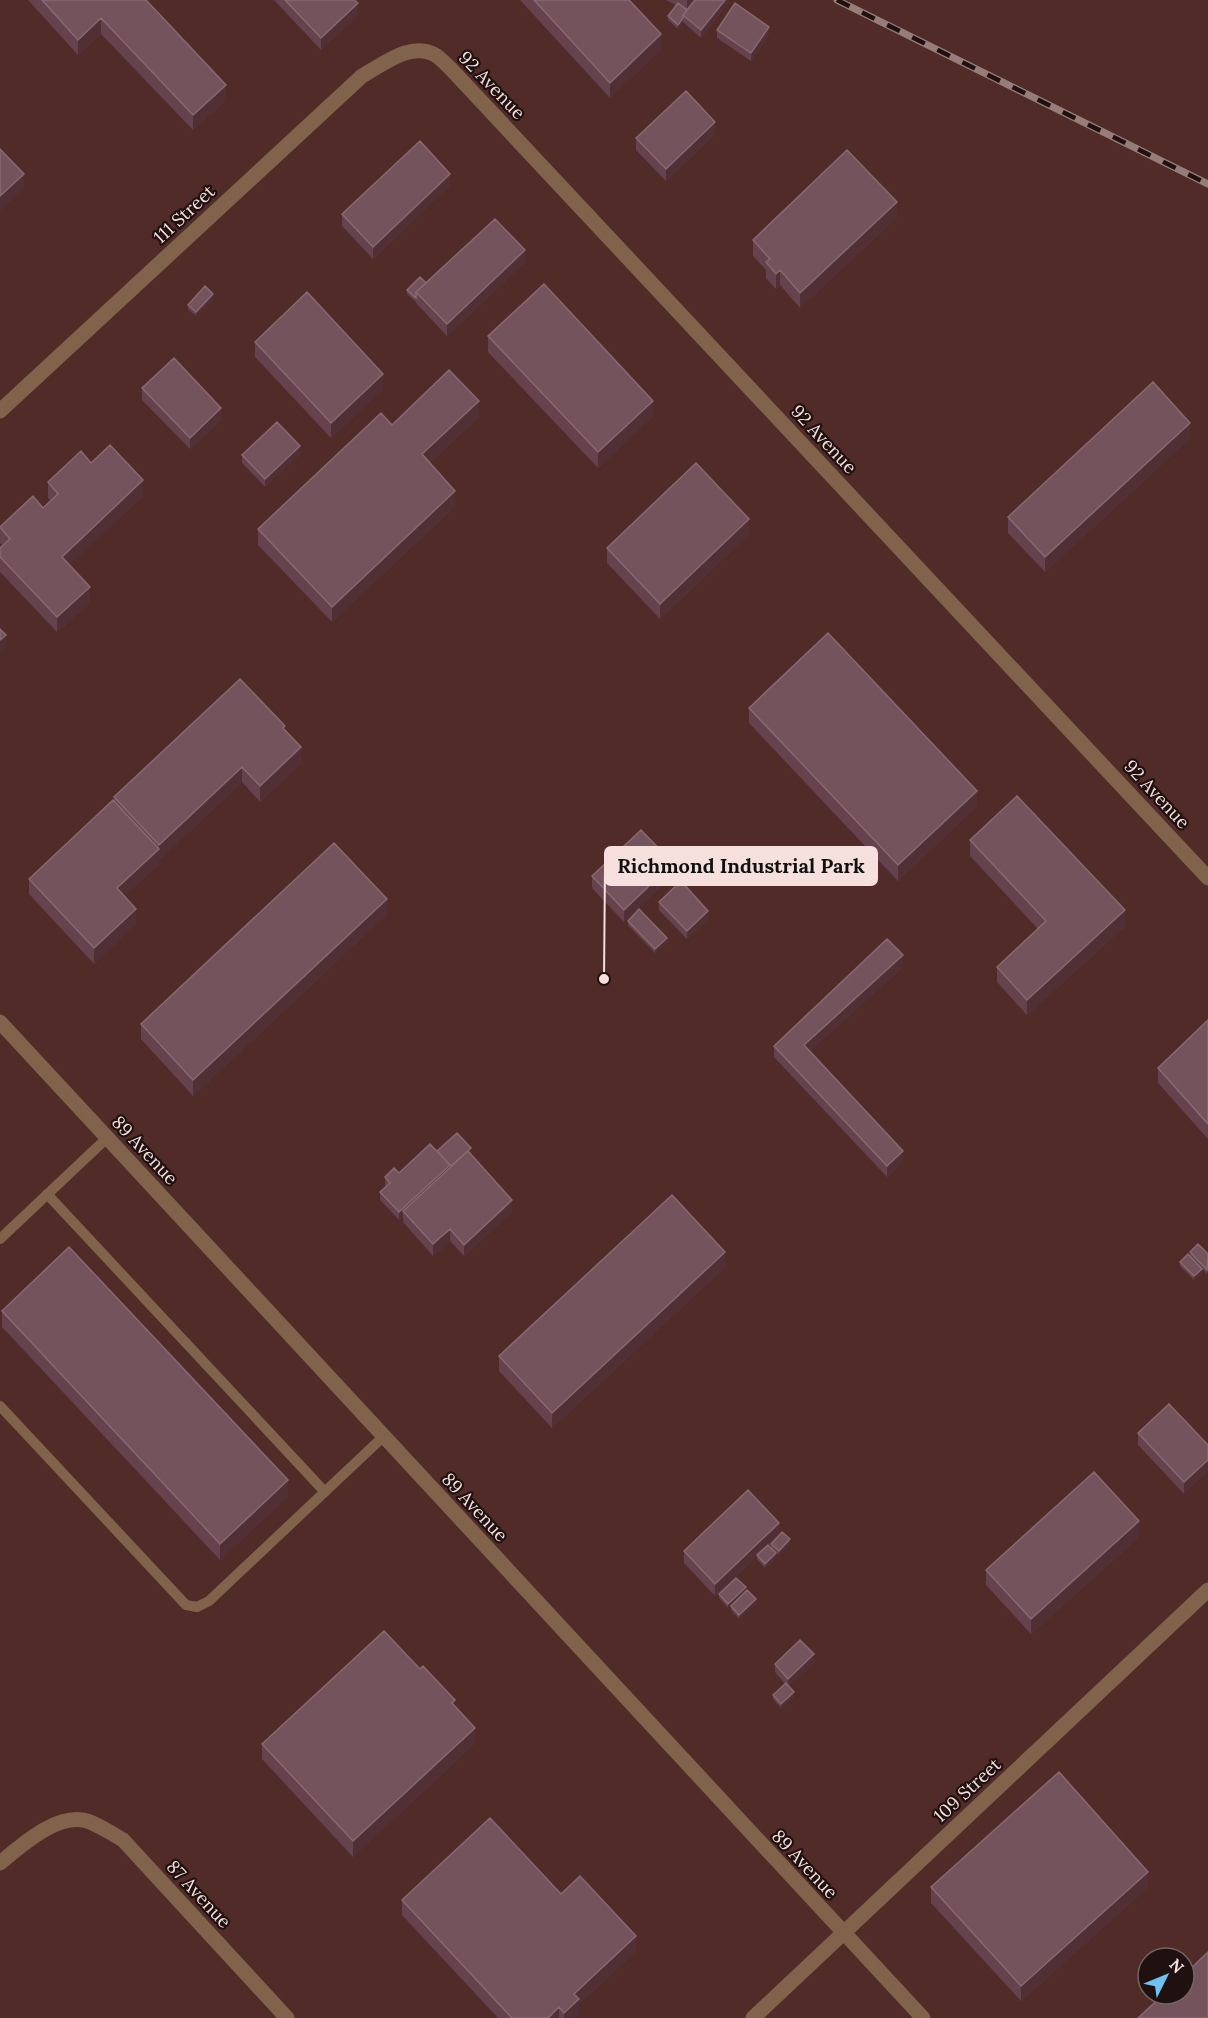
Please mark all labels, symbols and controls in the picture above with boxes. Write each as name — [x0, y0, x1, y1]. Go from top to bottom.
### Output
street label: 92 Avenue — [454, 46, 530, 124]
street label: 111 Street — [149, 180, 219, 248]
street label: 92 Avenue — [786, 400, 862, 478]
street label: 92 Avenue — [1119, 755, 1195, 833]
callout: Richmond Industrial Park — [605, 847, 877, 885]
text: Richmond Industrial Park — [617, 853, 865, 878]
street label: 89 Avenue — [107, 1111, 183, 1190]
street label: 89 Avenue — [437, 1468, 513, 1547]
street label: 109 Street — [928, 1753, 1006, 1827]
street label: 89 Avenue — [767, 1825, 843, 1904]
street label: 87 Avenue — [162, 1855, 236, 1933]
north arrow — [1136, 1946, 1196, 2006]
text: N — [1165, 1954, 1189, 1977]

